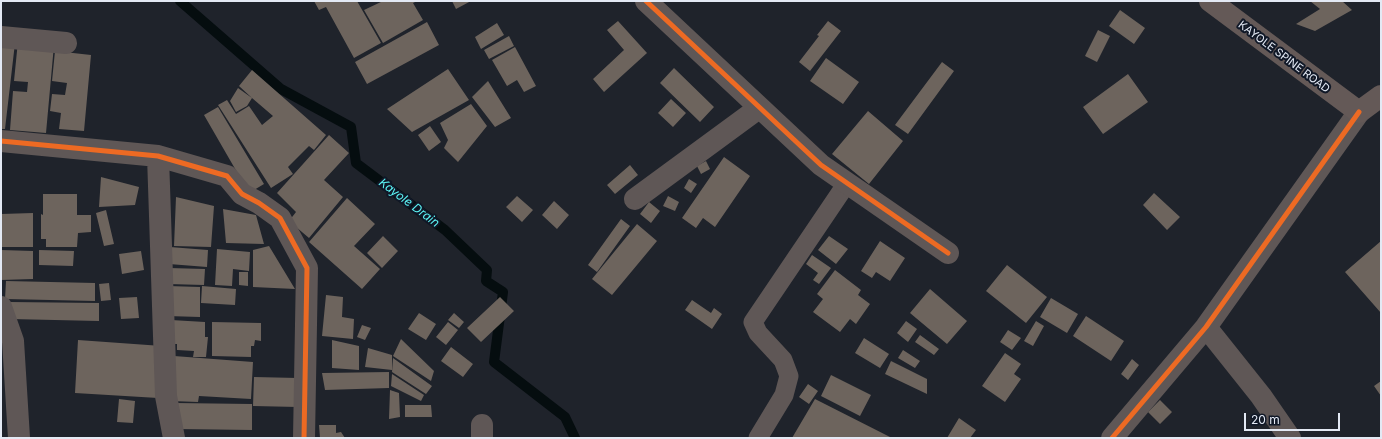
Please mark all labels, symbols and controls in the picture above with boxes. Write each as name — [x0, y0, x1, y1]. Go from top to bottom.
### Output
street label: KAYOLE SPINE ROAD — [1236, 18, 1332, 96]
water label: Kayole Drain — [376, 176, 442, 230]
scale bar — [1246, 405, 1342, 431]
text: 20 m — [1251, 412, 1280, 427]

